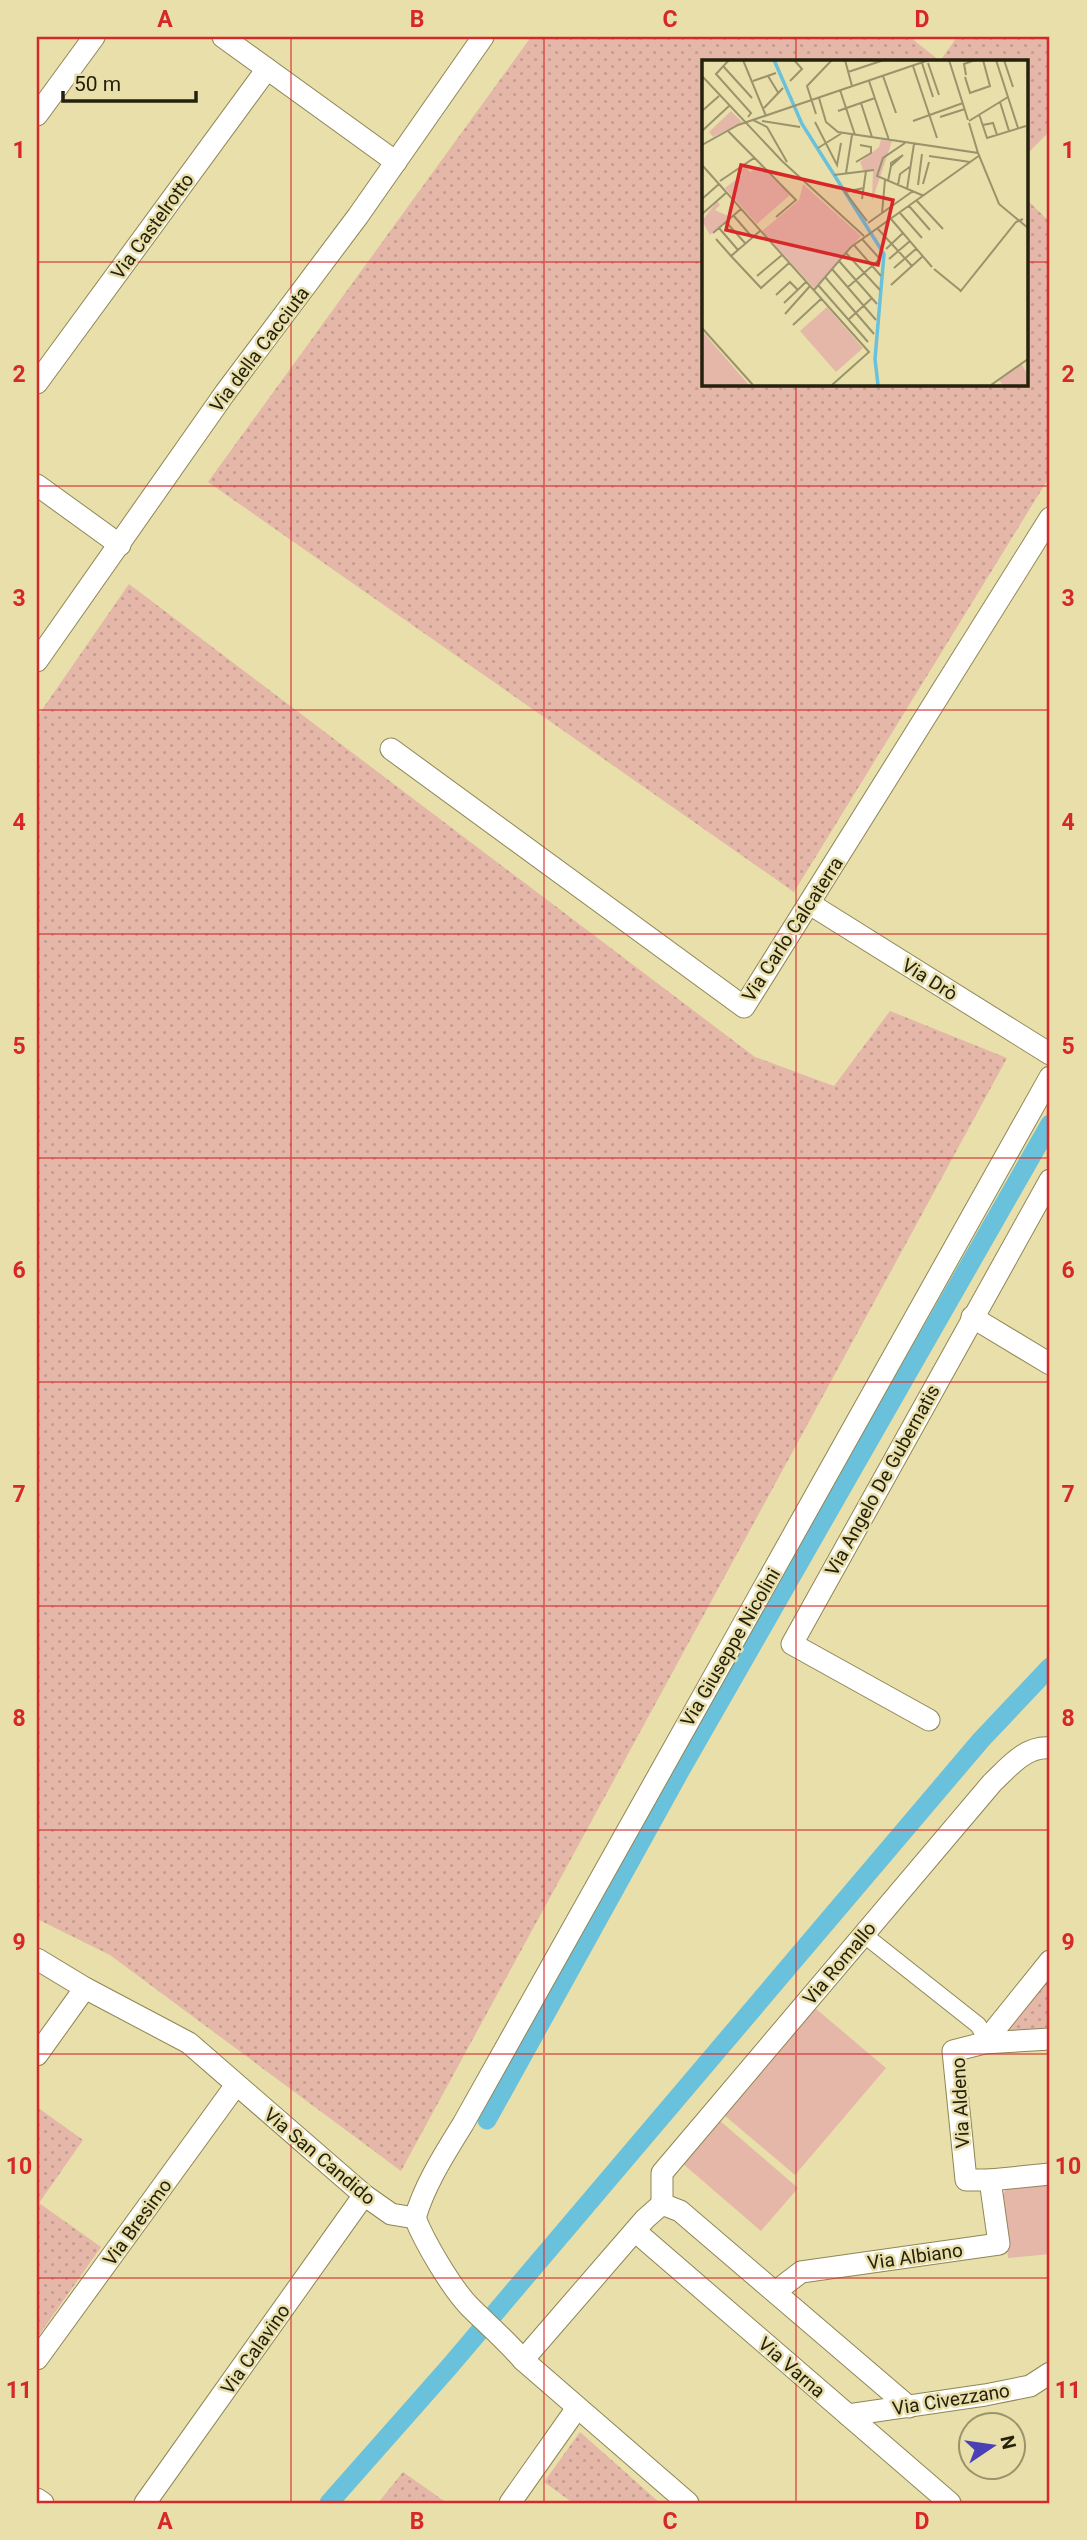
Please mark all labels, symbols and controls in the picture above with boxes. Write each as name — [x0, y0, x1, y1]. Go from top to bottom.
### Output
text: A — [157, 6, 173, 33]
text: B — [410, 6, 424, 33]
text: C — [662, 6, 678, 33]
text: D — [915, 6, 929, 33]
scale bar — [63, 60, 196, 104]
inset map — [702, 60, 1028, 385]
text: 50 m — [74, 72, 121, 96]
text: 1 — [12, 137, 26, 164]
text: 1 — [1061, 137, 1075, 164]
street label: Via Castelrotto — [106, 169, 199, 284]
street label: Via della Cacciuta — [205, 282, 314, 417]
text: 2 — [12, 361, 26, 388]
text: 2 — [1061, 361, 1075, 388]
text: 3 — [12, 585, 26, 612]
text: 3 — [1061, 585, 1075, 612]
text: 4 — [12, 809, 26, 836]
text: 4 — [1061, 809, 1075, 836]
street label: Via Carlo Calcaterra — [737, 853, 848, 1006]
street label: Via Drò — [898, 953, 962, 1005]
text: 5 — [12, 1033, 26, 1060]
text: 5 — [1061, 1033, 1075, 1060]
text: 6 — [12, 1257, 26, 1284]
text: 6 — [1061, 1257, 1075, 1284]
street label: Via Angelo De Gubernatis — [820, 1381, 945, 1580]
text: 7 — [12, 1481, 26, 1508]
text: 7 — [1061, 1481, 1075, 1508]
street label: Via Giuseppe Nicolini — [676, 1564, 785, 1731]
text: 8 — [12, 1705, 26, 1732]
text: 8 — [1061, 1705, 1075, 1732]
street label: Via Romallo — [798, 1917, 881, 2010]
text: 9 — [12, 1929, 26, 1956]
text: 9 — [1061, 1929, 1075, 1956]
street label: Via Aldeno — [947, 2057, 974, 2149]
street label: Via San Candido — [259, 2103, 380, 2210]
text: 10 — [6, 2153, 32, 2180]
text: 10 — [1055, 2153, 1081, 2180]
street label: Via Bresimo — [98, 2174, 177, 2270]
street label: Via Albiano — [866, 2238, 964, 2275]
street label: Via Calavino — [216, 2300, 295, 2399]
street label: Via Varna — [754, 2332, 830, 2403]
text: 11 — [6, 2377, 32, 2404]
text: 11 — [1055, 2377, 1081, 2404]
street label: Via Civezzano — [891, 2379, 1011, 2420]
north arrow — [958, 2410, 1028, 2480]
text: N — [995, 2433, 1021, 2451]
text: A — [157, 2508, 173, 2535]
text: B — [410, 2508, 424, 2535]
text: C — [662, 2508, 678, 2535]
text: D — [915, 2508, 929, 2535]

